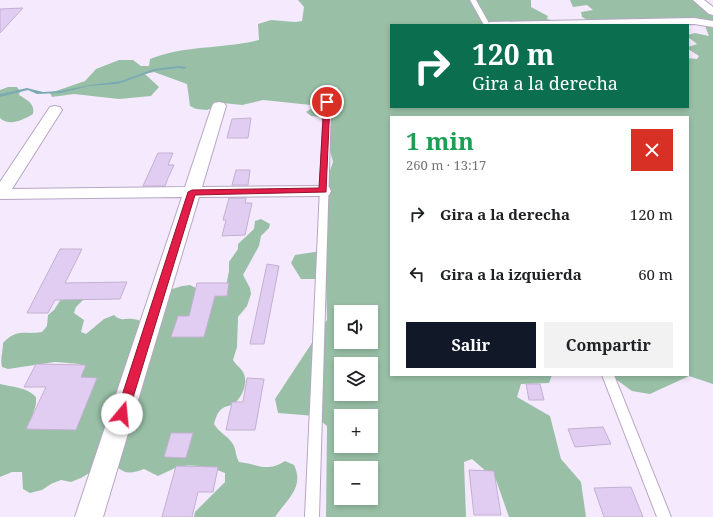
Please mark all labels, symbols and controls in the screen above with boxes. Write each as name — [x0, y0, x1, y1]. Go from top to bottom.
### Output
text: 120 m — [472, 35, 554, 73]
icon: right — [406, 40, 458, 92]
text: Gira a la derecha — [472, 71, 618, 95]
pin — [310, 85, 344, 119]
icon: arrive — [316, 91, 338, 113]
text: 1 min — [406, 124, 474, 157]
button: close — [631, 129, 673, 171]
text: 260 m · 13:17 — [406, 156, 486, 174]
icon: right — [406, 203, 428, 225]
text: Gira a la derecha — [440, 204, 570, 224]
text: 120 m — [630, 204, 673, 224]
icon: left — [406, 263, 428, 285]
text: Gira a la izquierda — [440, 264, 582, 284]
text: 60 m — [638, 264, 673, 284]
map controls — [334, 305, 378, 505]
button: sound — [334, 305, 378, 349]
button: Salir — [406, 322, 536, 368]
button: Compartir — [544, 322, 673, 368]
button: layers — [334, 357, 378, 401]
position arrow — [101, 393, 143, 435]
button: + — [334, 409, 378, 453]
button: − — [334, 461, 378, 505]

